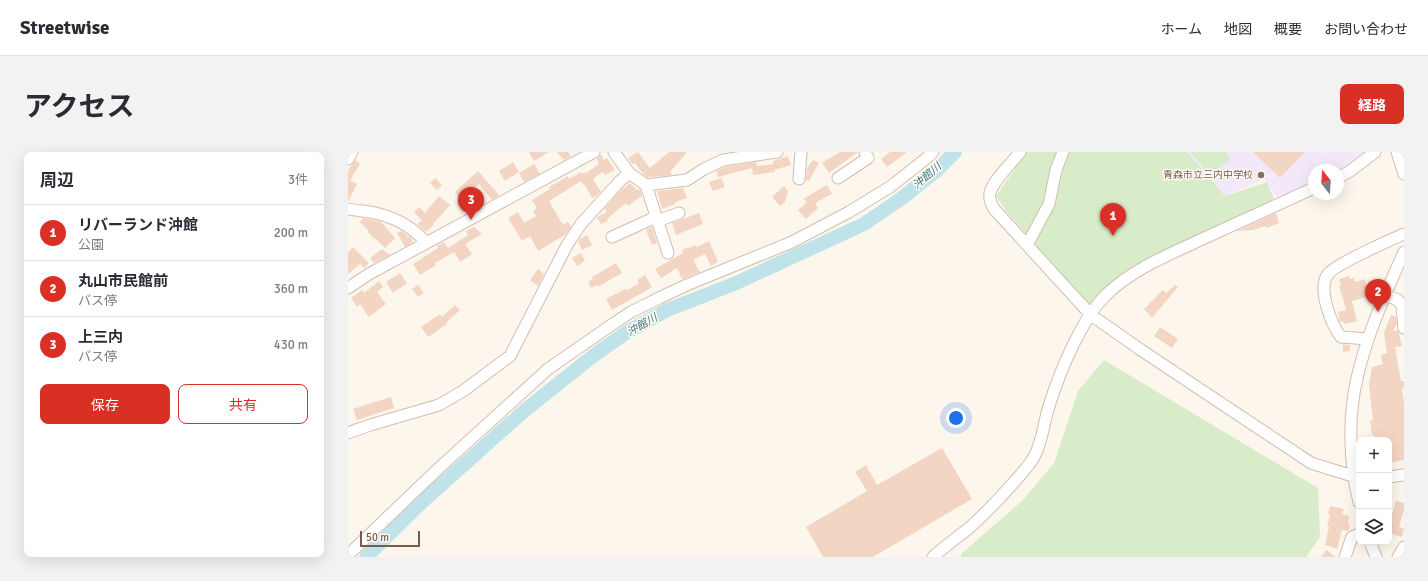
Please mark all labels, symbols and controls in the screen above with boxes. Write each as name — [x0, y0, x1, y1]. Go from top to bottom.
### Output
text: Streetwise — [20, 16, 110, 40]
text: ホーム — [1160, 21, 1202, 38]
text: 地図 — [1224, 21, 1252, 38]
text: 概要 — [1274, 21, 1302, 38]
text: お問い合わせ — [1324, 21, 1408, 38]
button: 経路 — [1340, 84, 1404, 124]
text: アクセス — [24, 90, 135, 124]
water label: 沖館川 — [910, 160, 944, 192]
north arrow — [1308, 164, 1344, 200]
place label: 青森市立三内中学校 — [1163, 169, 1253, 181]
text: 周辺 — [40, 170, 74, 191]
marker: 青森市立三内中学校 — [1256, 170, 1266, 180]
text: 3件 — [288, 172, 308, 188]
pin: 3 — [458, 187, 484, 220]
pin: 1 — [1100, 203, 1126, 236]
text: リバーランド沖館 — [78, 216, 198, 234]
text: 1 — [49, 225, 57, 241]
text: 200 m — [274, 225, 308, 241]
text: 公園 — [78, 237, 104, 253]
text: 丸山市民館前 — [78, 272, 168, 290]
pin: 2 — [1365, 279, 1391, 312]
text: 2 — [49, 281, 57, 297]
text: 360 m — [274, 281, 308, 297]
text: バス停 — [78, 293, 117, 309]
water label: 沖館川 — [624, 311, 660, 339]
text: 上三内 — [78, 328, 123, 346]
text: 3 — [49, 337, 57, 353]
text: 430 m — [274, 337, 308, 353]
text: バス停 — [78, 349, 117, 365]
button: 保存 — [40, 384, 170, 424]
button: 共有 — [178, 384, 308, 424]
your location — [946, 408, 966, 428]
map controls — [1356, 437, 1392, 545]
button: + — [1356, 437, 1392, 473]
button: − — [1356, 473, 1392, 509]
button: layers — [1356, 509, 1392, 545]
scale bar — [360, 529, 420, 548]
text: 50 m — [366, 531, 389, 544]

